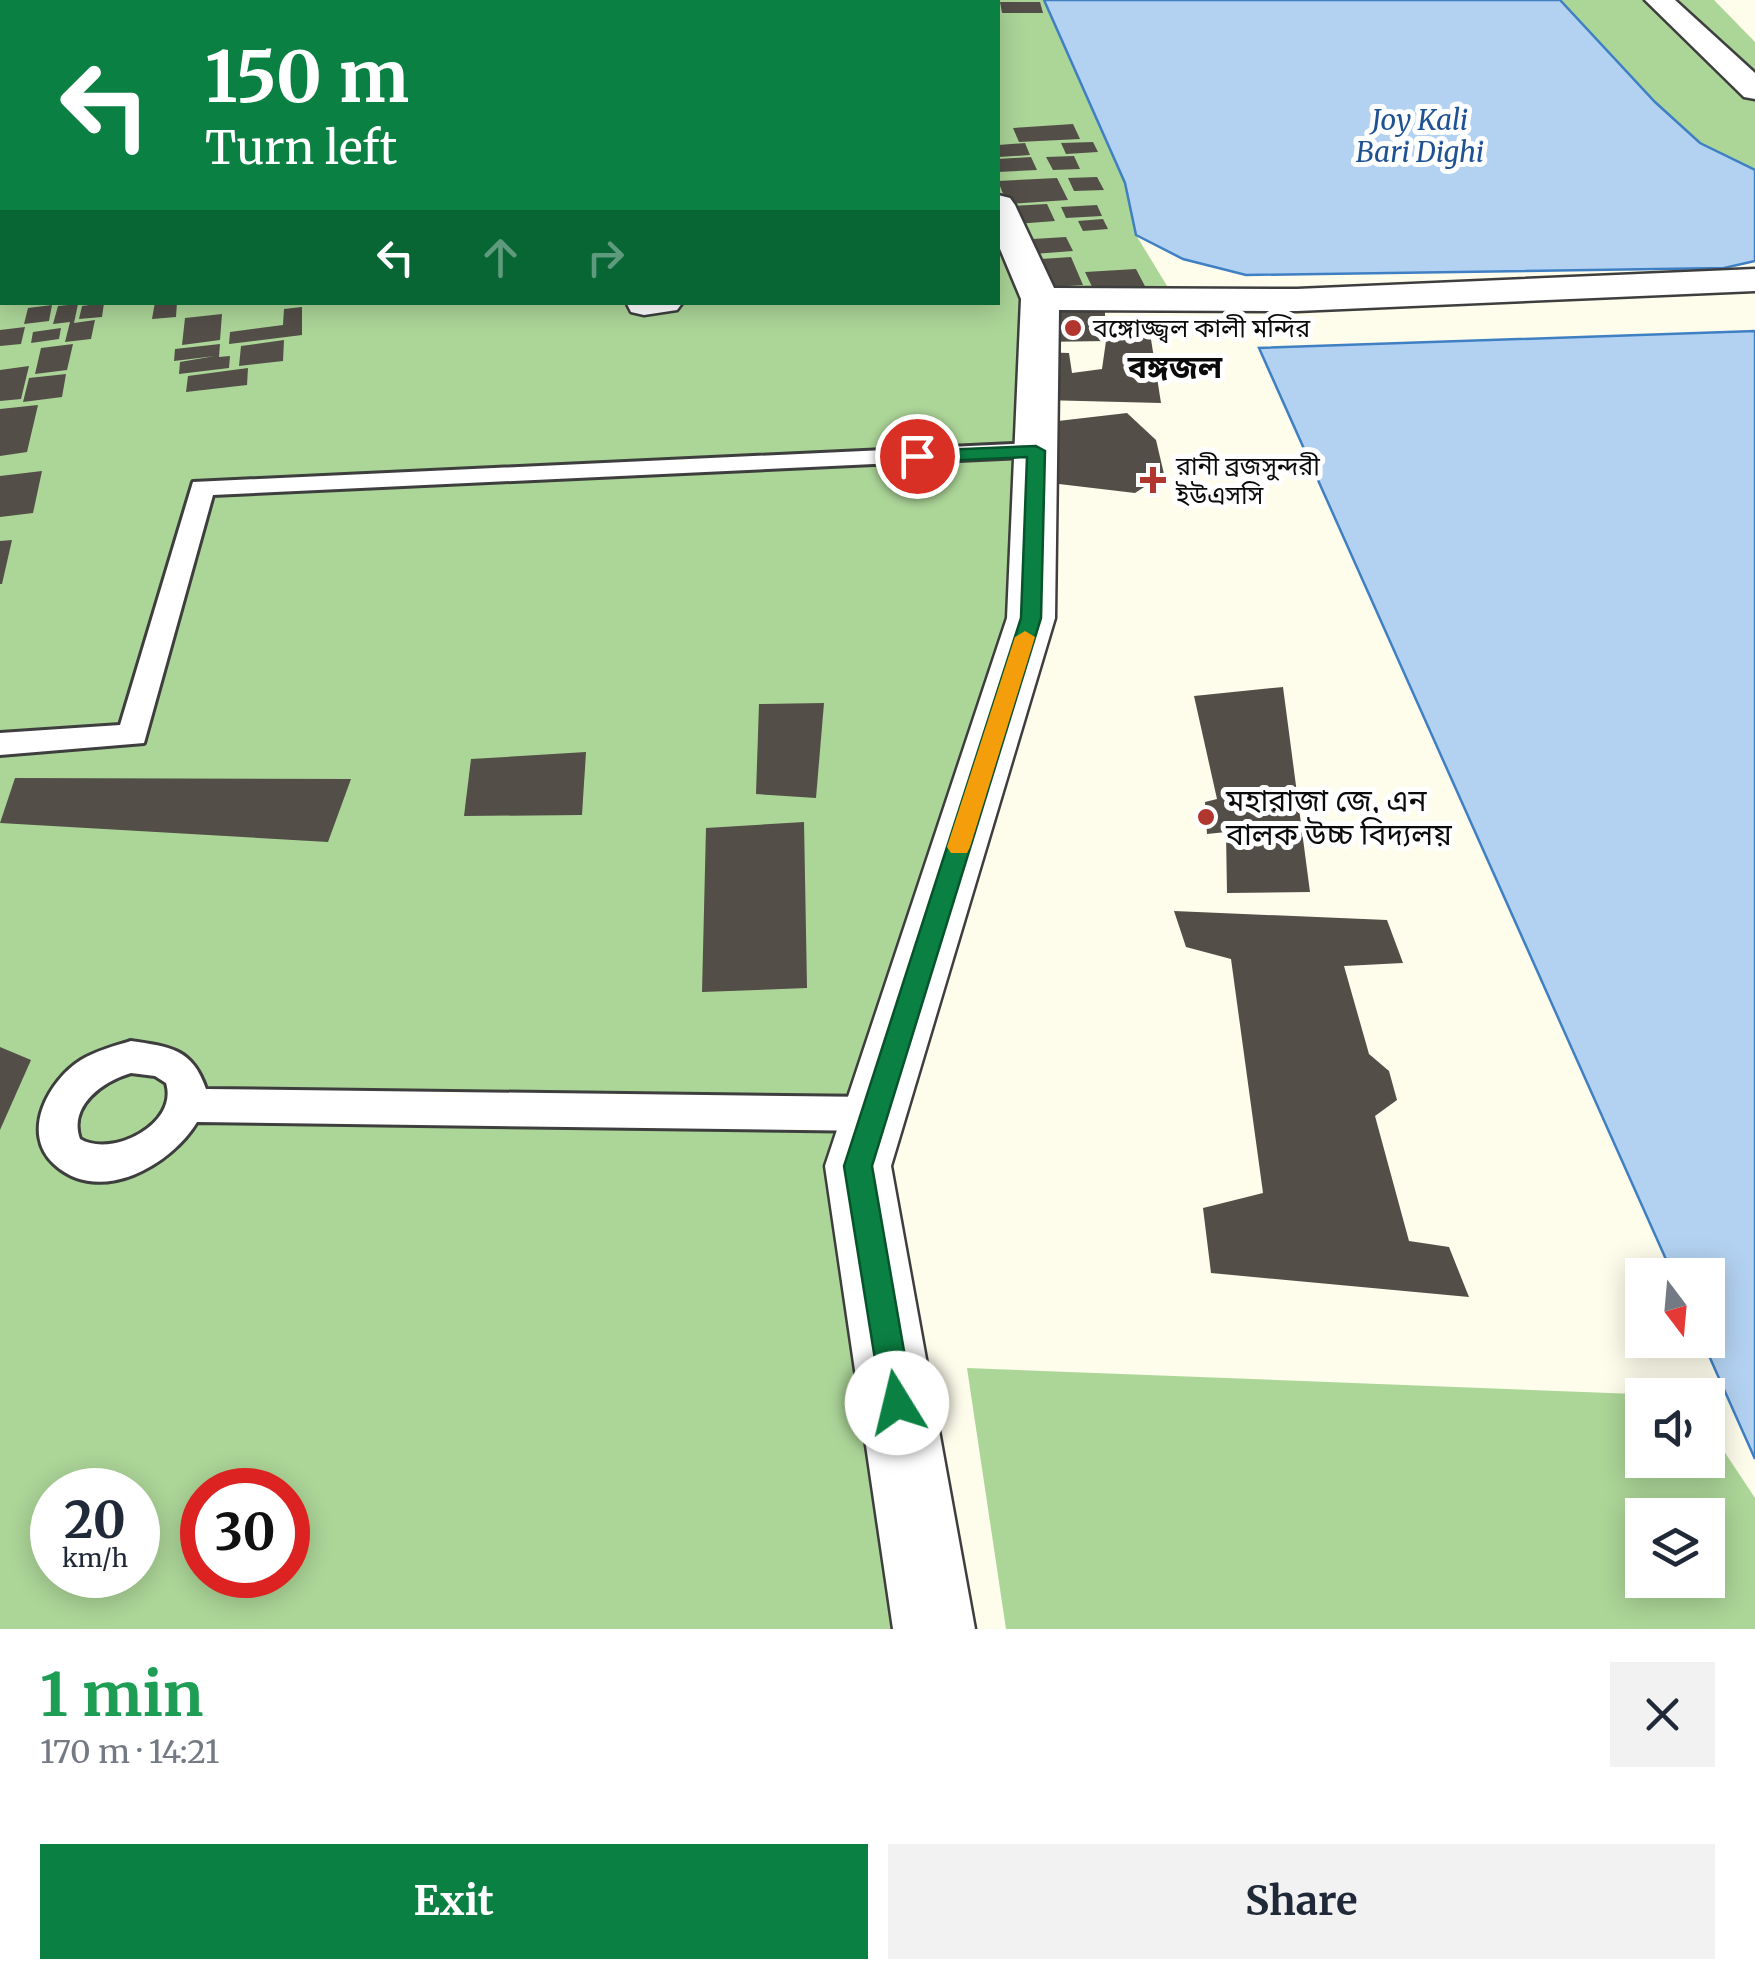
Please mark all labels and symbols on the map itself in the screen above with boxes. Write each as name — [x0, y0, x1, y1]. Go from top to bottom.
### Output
water label: Joy Kali Bari Dighi — [1356, 102, 1484, 170]
place label: বঙ্গোজ্জ্বল কালী মন্দির — [1092, 312, 1311, 344]
marker: বঙ্গোজ্জ্বল কালী মন্দির — [1062, 317, 1084, 339]
district label: বঙ্গজল — [1127, 347, 1223, 387]
pin — [875, 414, 960, 499]
place label: রানী ব্রজসুন্দরী ইউএসসি — [1175, 450, 1320, 511]
marker: রানী ব্রজসুন্দরী ইউএসসি — [1140, 467, 1166, 493]
place label: মহারাজা জে, এন বালক উচ্চ বিদ্যলয় — [1225, 781, 1453, 853]
marker: মহারাজা জে, এন বালক উচ্চ বিদ্যলয় — [1195, 806, 1217, 828]
north arrow — [1625, 1258, 1725, 1358]
position arrow — [845, 1351, 949, 1455]
speed limit sign: 30 — [180, 1468, 310, 1598]

